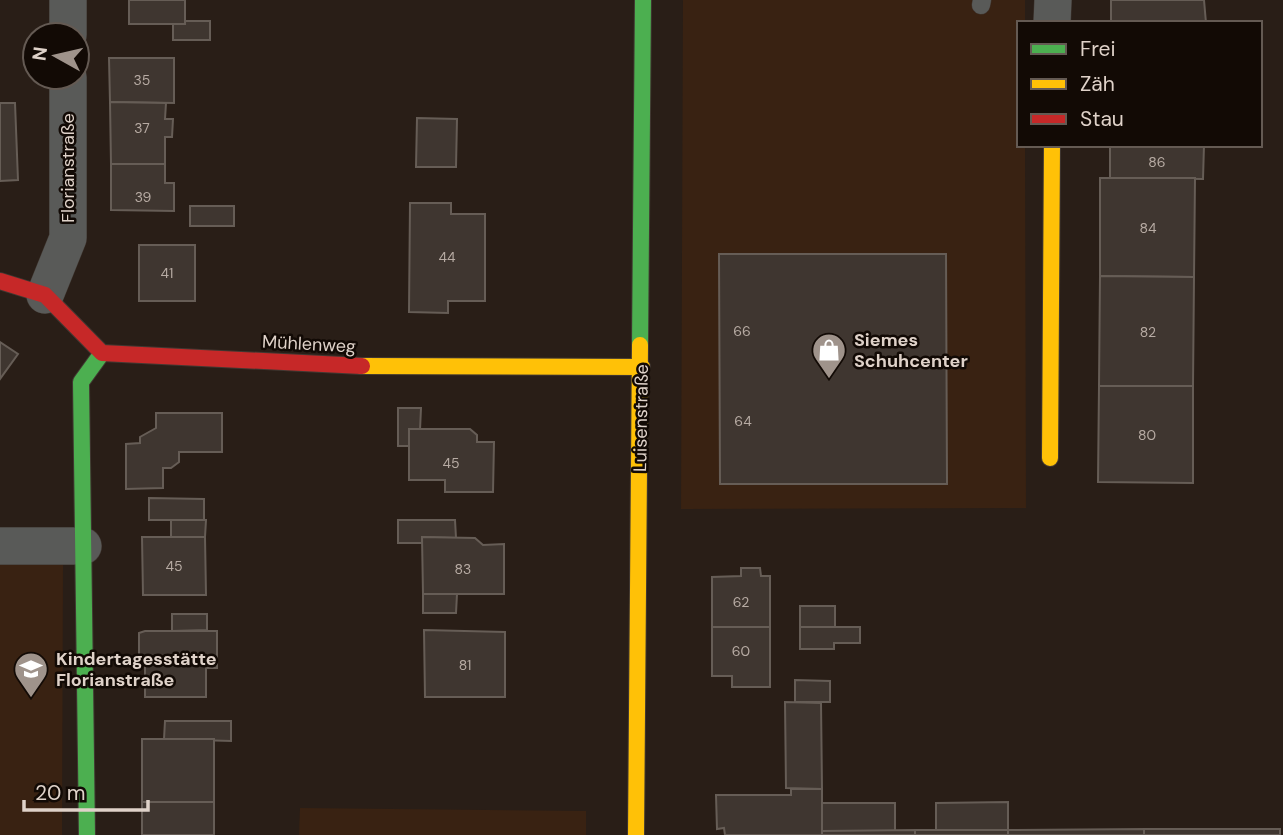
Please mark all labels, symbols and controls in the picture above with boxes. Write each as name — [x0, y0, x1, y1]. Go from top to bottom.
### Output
north arrow — [21, 21, 91, 91]
legend — [1017, 21, 1262, 147]
text: Frei — [1080, 35, 1116, 63]
text: N — [26, 45, 53, 62]
text: Zäh — [1080, 70, 1115, 98]
house number: 35 — [134, 71, 150, 89]
text: Stau — [1080, 105, 1124, 133]
street label: Florianstraße — [56, 113, 80, 223]
house number: 37 — [134, 119, 150, 137]
house number: 86 — [1148, 153, 1166, 171]
house number: 39 — [135, 188, 152, 206]
house number: 84 — [1139, 219, 1157, 237]
house number: 44 — [439, 248, 456, 266]
house number: 41 — [161, 264, 173, 282]
house number: 66 — [733, 322, 751, 340]
house number: 82 — [1140, 323, 1156, 341]
place label: Siemes Schuhcenter — [854, 328, 968, 373]
street label: Mühlenweg — [261, 330, 357, 358]
shop icon: Siemes Schuhcenter — [810, 331, 848, 380]
street label: Luisenstraße — [628, 364, 654, 472]
house number: 64 — [734, 412, 752, 430]
house number: 80 — [1138, 426, 1156, 444]
house number: 45 — [442, 454, 460, 472]
house number: 45 — [165, 557, 183, 575]
house number: 83 — [455, 560, 471, 578]
house number: 62 — [733, 593, 749, 611]
house number: 60 — [732, 642, 750, 660]
place label: Kindertagesstätte Florianstraße — [56, 647, 217, 692]
school or university icon: Kindertagesstätte Florianstraße — [12, 650, 50, 699]
house number: 81 — [459, 656, 471, 674]
scale bar — [24, 768, 149, 812]
text: 20 m — [35, 779, 86, 807]

